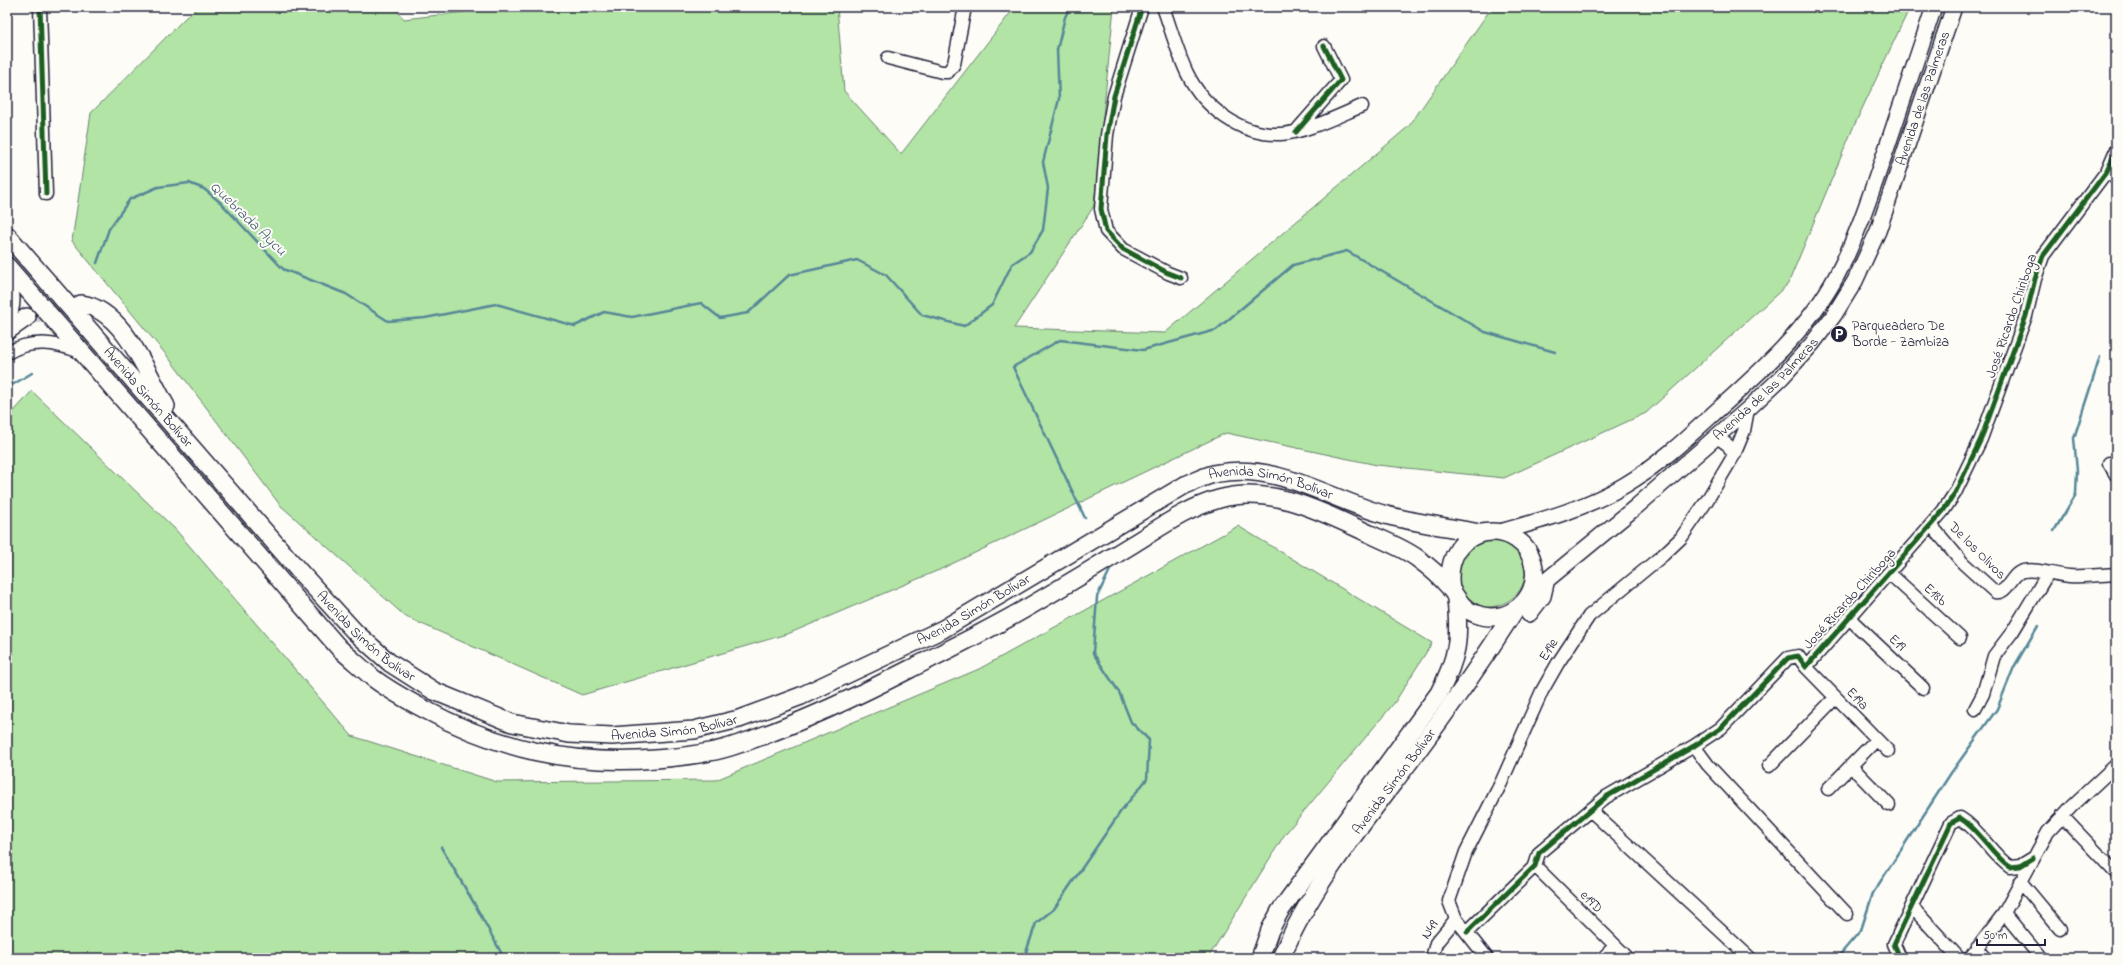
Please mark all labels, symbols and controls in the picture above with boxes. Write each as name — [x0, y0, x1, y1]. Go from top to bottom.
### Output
street label: Avenida de las Palmeras — [1890, 28, 1956, 168]
water label: Quebrada Aycu — [204, 177, 292, 262]
street label: José Ricardo Chiriboga — [1981, 251, 2044, 381]
place label: Parqueadero De Borde - Zambiza — [1851, 316, 1949, 353]
parking icon: Parqueadero De Borde - Zambiza — [1829, 324, 1849, 344]
street label: Avenida de las Palmeras — [1708, 333, 1824, 446]
street label: Avenida Simón Bolívar — [98, 342, 198, 453]
street label: Avenida Simón Bolívar — [1206, 461, 1337, 506]
street label: De los Olivos — [1943, 517, 2011, 585]
street label: José Ricardo Chiriboga — [1799, 544, 1902, 655]
street label: Avenida Simón Bolívar — [913, 569, 1035, 650]
street label: E18b — [1918, 579, 1952, 612]
street label: Avenida Simón Bolívar — [312, 586, 420, 687]
street label: E19 — [1884, 629, 1911, 657]
street label: E19e — [1534, 634, 1564, 665]
street label: E19a — [1841, 683, 1873, 715]
street label: Avenida Simón Bolívar — [610, 709, 740, 747]
street label: Avenida Simón Bolívar — [1347, 724, 1441, 839]
street label: e19D — [1575, 886, 1607, 918]
street label: N49 — [1416, 915, 1445, 944]
scale bar — [1977, 921, 2045, 947]
text: 50 m — [1983, 927, 2007, 945]

